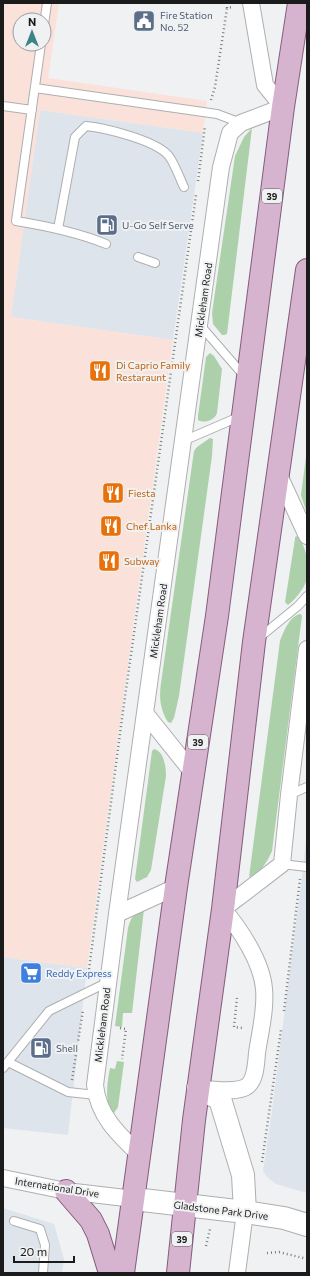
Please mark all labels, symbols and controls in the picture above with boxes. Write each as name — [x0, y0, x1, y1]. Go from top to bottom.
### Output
public building icon: Fire Station No. 52 — [131, 8, 157, 34]
place label: Fire Station No. 52 — [160, 9, 213, 33]
north arrow — [12, 12, 52, 52]
text: N — [28, 15, 36, 28]
road number: 39 — [262, 189, 282, 203]
fuel station icon: U-Go Self Serve — [94, 212, 120, 238]
place label: U-Go Self Serve — [122, 219, 194, 231]
street label: Mickleham Road — [192, 262, 214, 338]
restaurant icon: Di Caprio Family Restaraunt — [87, 358, 113, 384]
place label: Di Caprio Family Restaraunt — [116, 359, 190, 383]
restaurant icon: Fiesta — [100, 480, 126, 506]
place label: Fiesta — [128, 487, 155, 499]
restaurant icon: Chef Lanka — [98, 513, 124, 539]
place label: Chef Lanka — [126, 520, 177, 532]
restaurant icon: Subway — [96, 548, 122, 574]
place label: Subway — [124, 555, 159, 567]
street label: Mickleham Road — [147, 583, 169, 659]
road number: 39 — [188, 735, 208, 749]
supermarket icon: Reddy Express — [18, 960, 44, 986]
place label: Reddy Express — [46, 967, 112, 979]
street label: Mickleham Road — [91, 987, 113, 1063]
fuel station icon: Shell — [28, 1035, 54, 1061]
place label: Shell — [56, 1042, 78, 1054]
street label: International Drive — [14, 1174, 100, 1200]
street label: Gladstone Park Drive — [173, 1198, 269, 1222]
road number: 39 — [172, 1232, 192, 1246]
scale bar — [14, 1238, 74, 1264]
text: 20 m — [20, 1244, 47, 1258]

